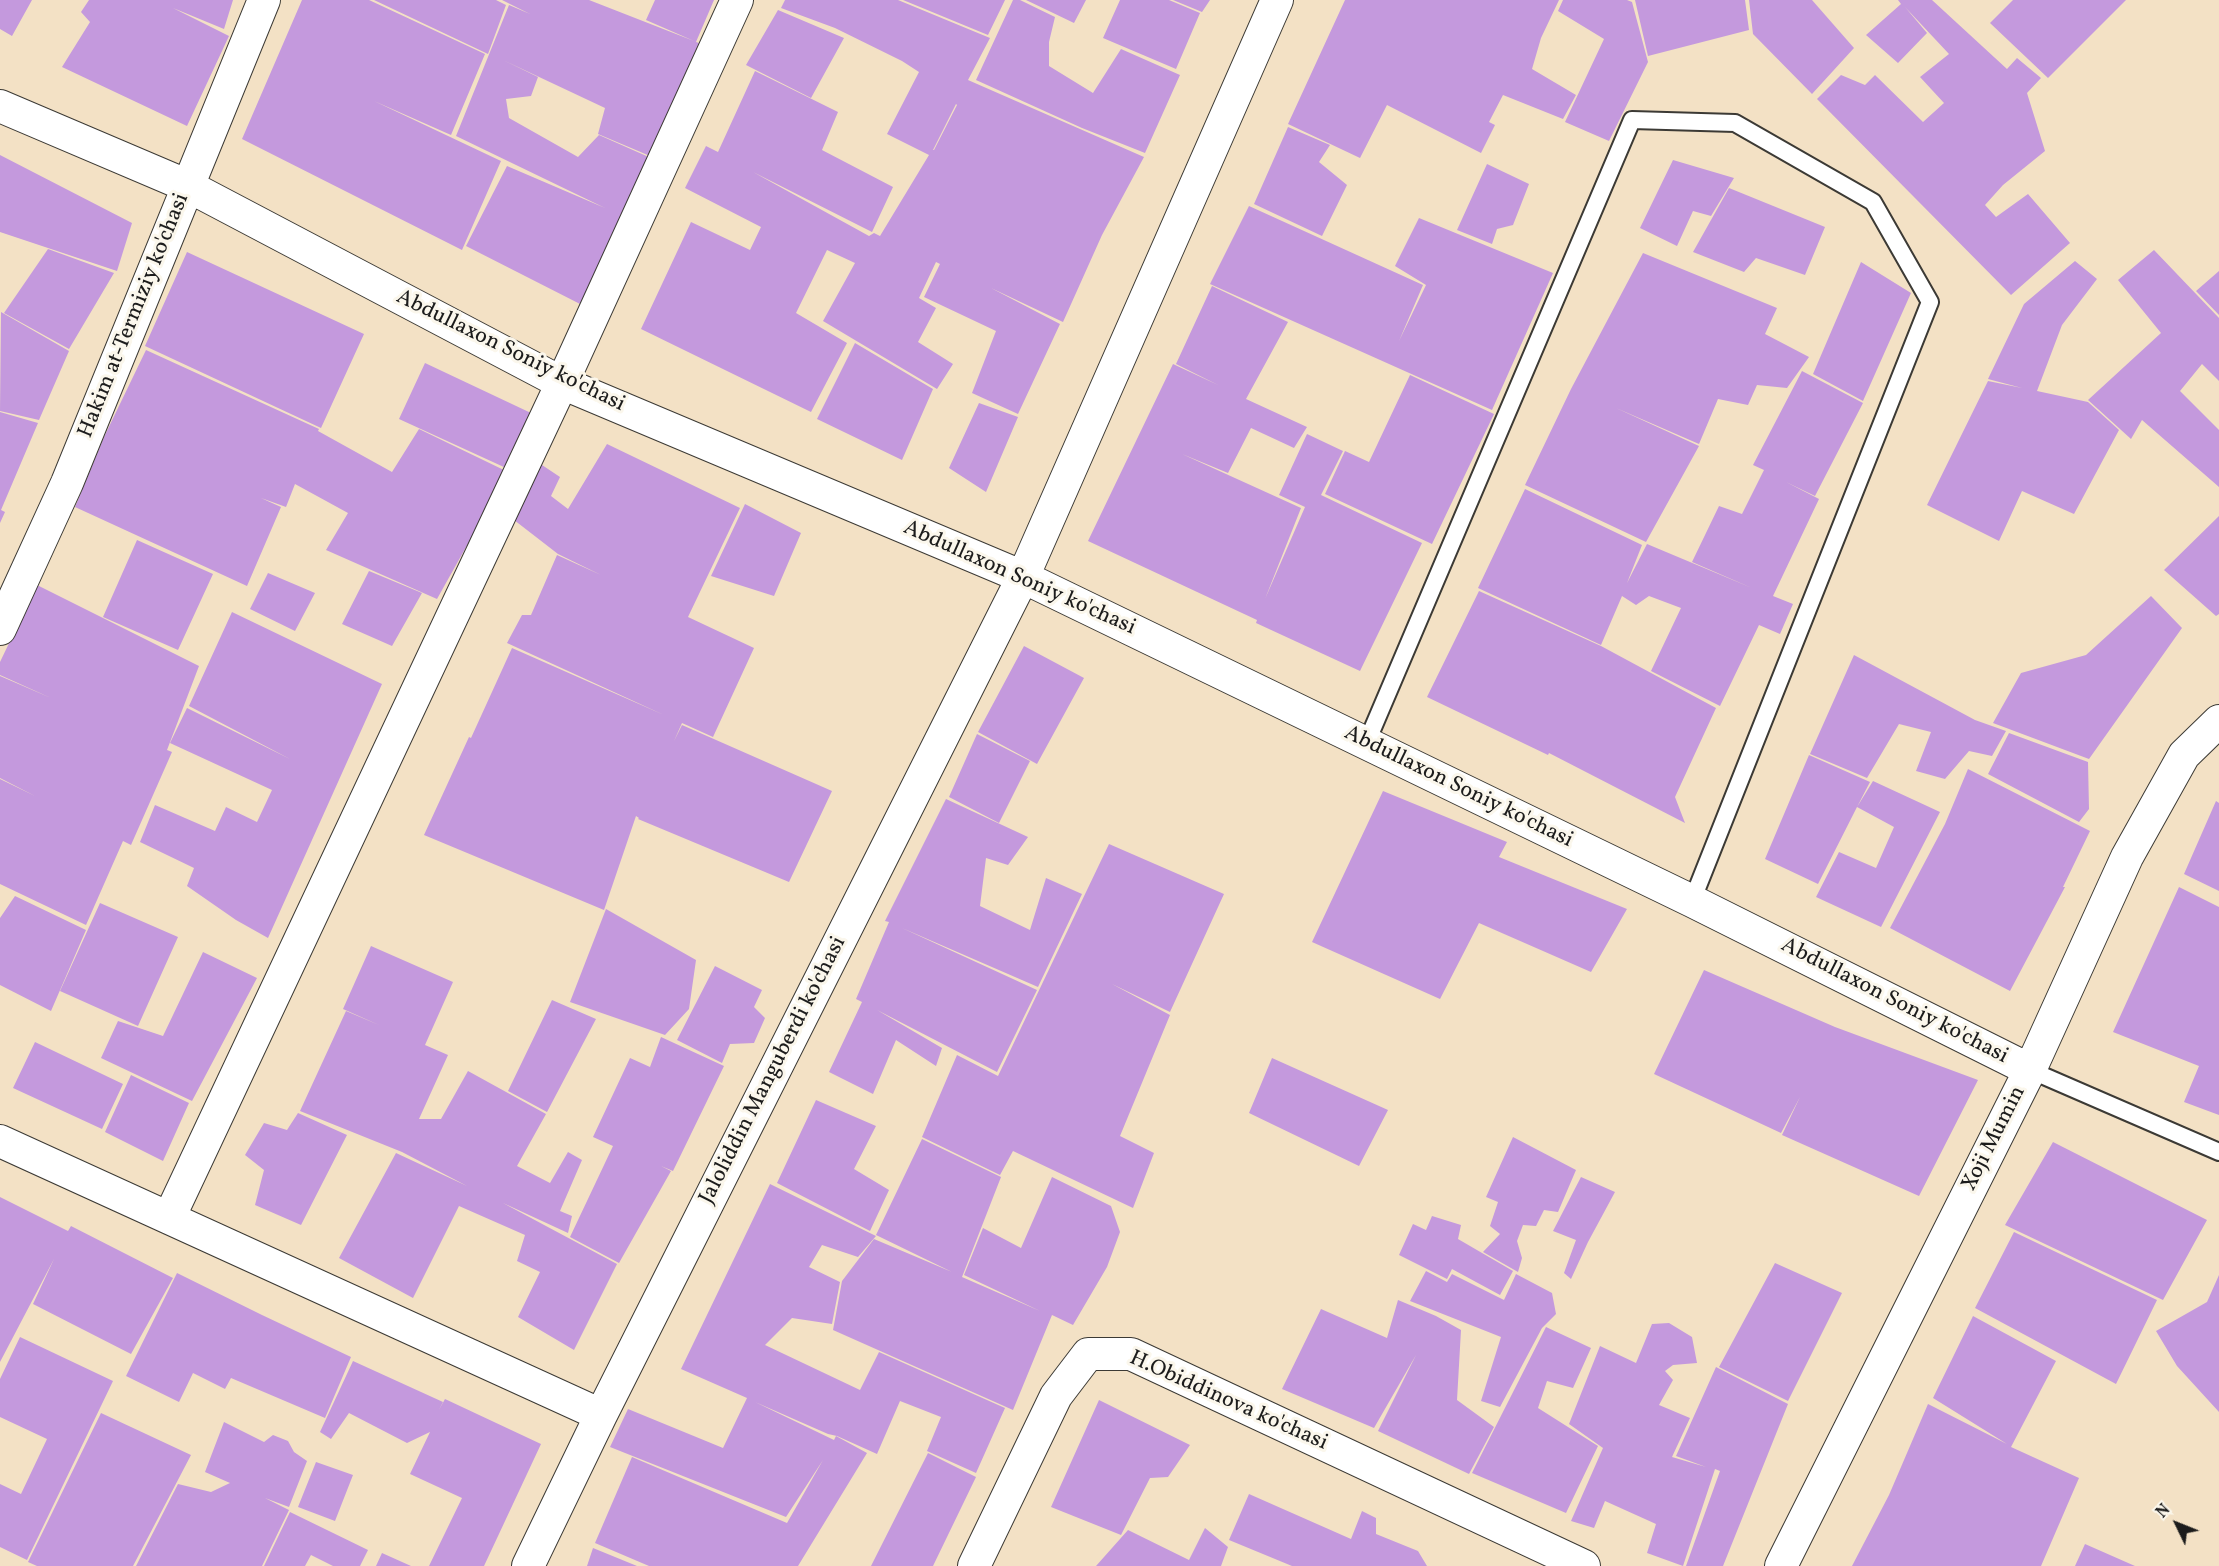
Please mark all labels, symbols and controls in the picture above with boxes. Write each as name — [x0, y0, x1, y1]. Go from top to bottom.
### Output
street label: Hakim at-Termiziy ko'chasi — [74, 190, 196, 442]
street label: Abdullaxon Soniy ko'chasi — [391, 285, 629, 419]
street label: Abdullaxon Soniy ko'chasi — [899, 516, 1139, 642]
street label: Abdullaxon Soniy ko'chasi — [1339, 721, 1577, 855]
street label: Jaloliddin Manguberdi ko'chasi — [695, 933, 853, 1209]
street label: Abdullaxon Soniy ko'chasi — [1776, 933, 2012, 1071]
street label: Xoji Mumin — [1957, 1082, 2033, 1196]
street label: H.Obiddinova ko'chasi — [1125, 1346, 1331, 1458]
north arrow — [2147, 1494, 2207, 1554]
text: N — [2152, 1500, 2176, 1523]

